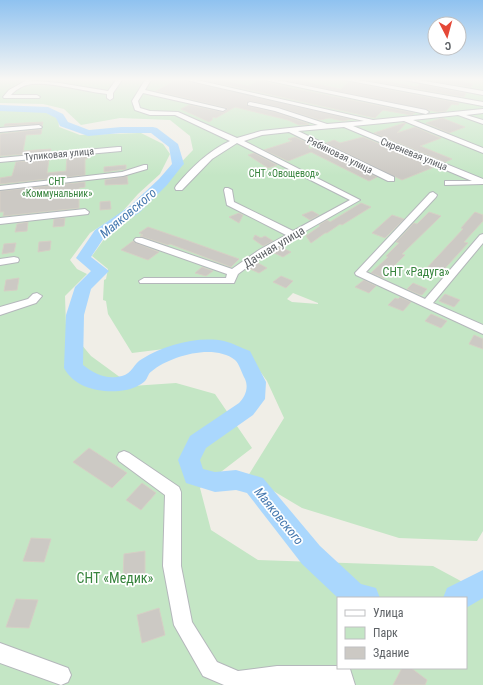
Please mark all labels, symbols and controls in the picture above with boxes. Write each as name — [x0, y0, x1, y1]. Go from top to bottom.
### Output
north arrow — [427, 16, 467, 56]
text: С — [444, 39, 452, 52]
street label: Рябиновая улица — [305, 134, 375, 176]
street label: Сиреневая улица — [379, 136, 449, 173]
street label: Тупиковая улица — [24, 145, 95, 163]
park label: СНТ «Овощевод» — [249, 168, 319, 179]
park label: СНТ «Коммунальник» — [22, 176, 92, 199]
water label: Маяковского — [97, 185, 159, 241]
street label: Дачная улица — [241, 223, 307, 271]
park label: СНТ «Радуга» — [383, 265, 449, 279]
water label: Маяковского — [251, 484, 307, 548]
park label: СНТ «Медик» — [77, 570, 154, 586]
legend — [337, 597, 467, 669]
text: Улица — [373, 606, 404, 620]
text: Парк — [373, 626, 398, 640]
text: Здание — [373, 646, 410, 660]

